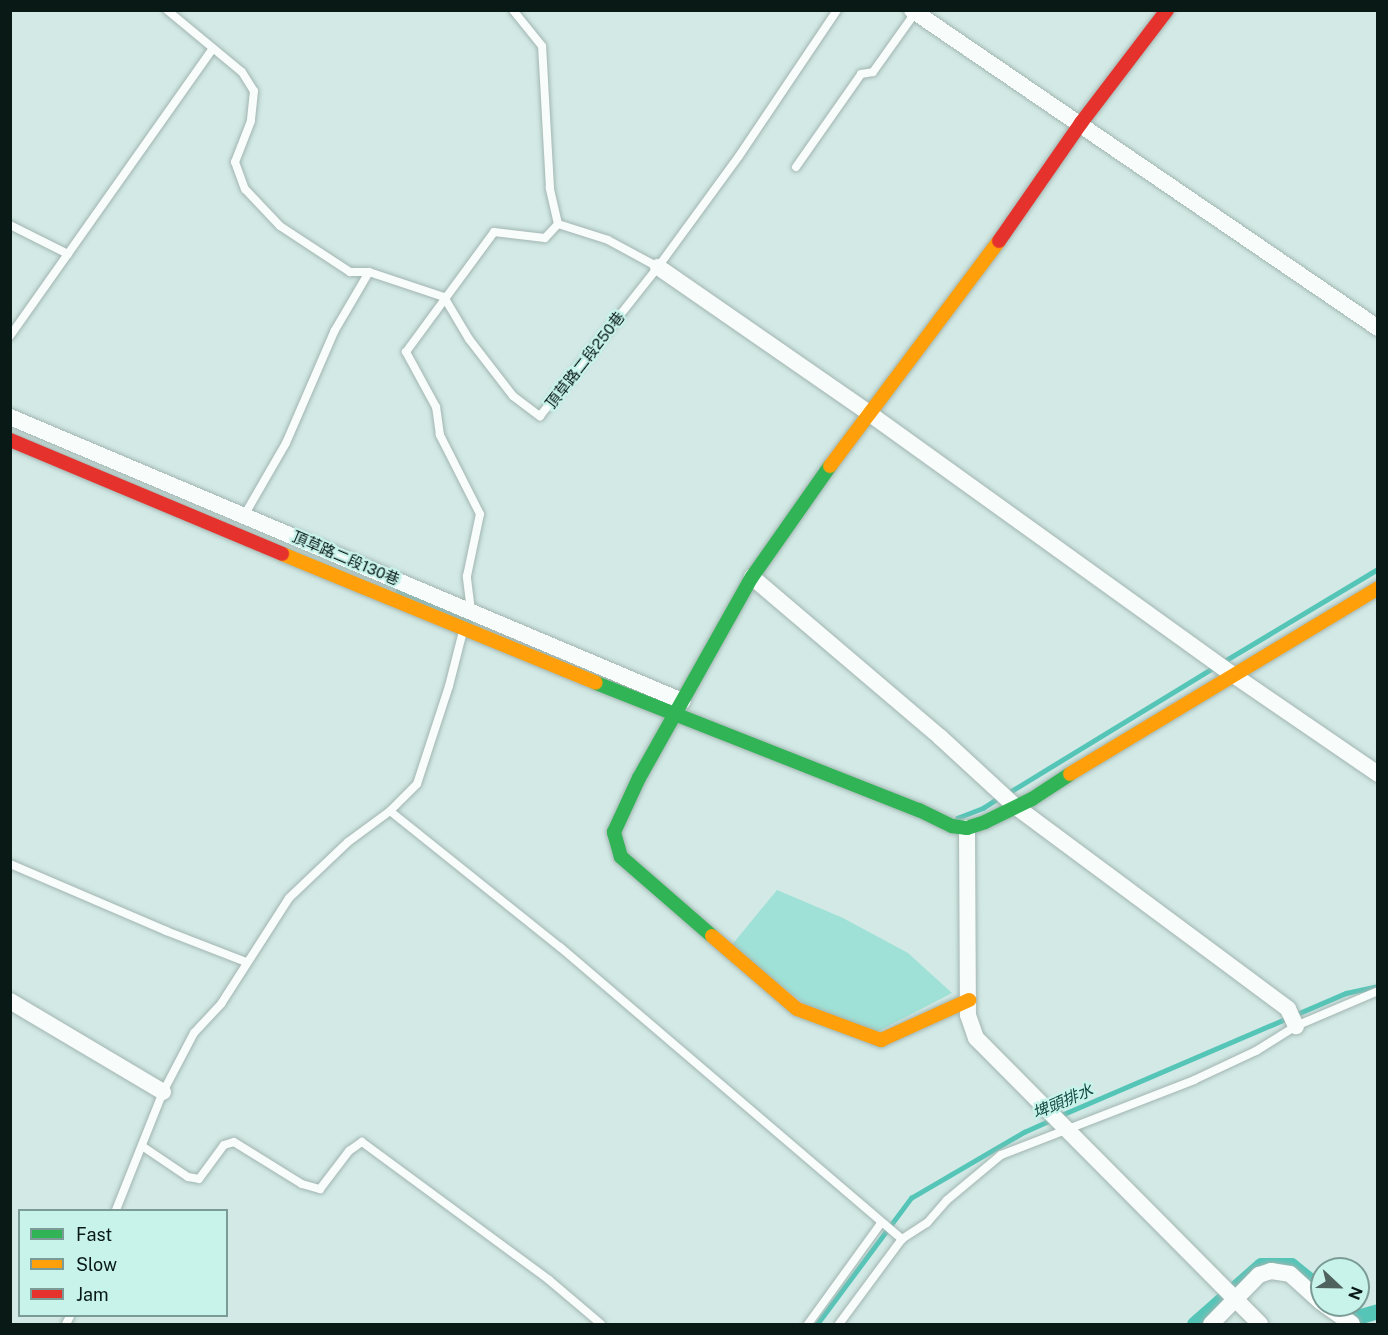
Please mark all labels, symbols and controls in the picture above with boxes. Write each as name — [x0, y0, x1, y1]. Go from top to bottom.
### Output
street label: 頂草路二段250巷 — [542, 308, 628, 412]
street label: 頂草路二段130巷 — [290, 527, 402, 589]
water label: 埤頭排水 — [1030, 1081, 1096, 1123]
legend — [18, 1209, 228, 1317]
text: Fast — [76, 1224, 112, 1245]
text: Slow — [76, 1254, 117, 1275]
north arrow — [1310, 1257, 1370, 1317]
text: Jam — [76, 1284, 109, 1305]
text: N — [1344, 1284, 1366, 1303]

